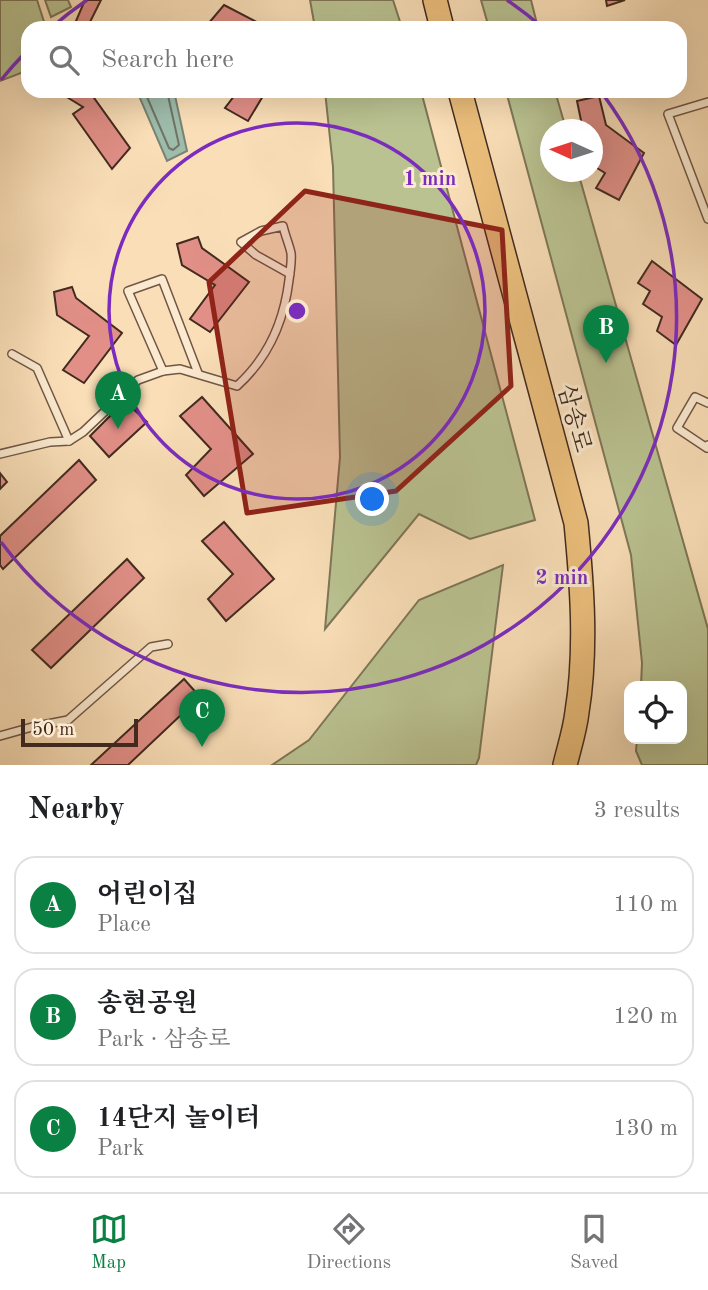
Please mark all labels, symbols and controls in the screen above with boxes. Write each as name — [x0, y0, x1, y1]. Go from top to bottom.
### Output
search box — [21, 21, 687, 98]
icon: search — [45, 41, 83, 79]
text: Search here — [101, 47, 234, 73]
north arrow — [540, 119, 603, 182]
text: 1 min — [404, 169, 456, 190]
centre of rings — [285, 299, 309, 323]
pin: B — [583, 305, 629, 363]
pin: A — [95, 371, 141, 429]
street label: 삼송로 — [552, 381, 597, 455]
your location — [355, 482, 389, 516]
text: 2 min — [536, 568, 588, 589]
map controls — [624, 681, 687, 744]
button: locate — [624, 681, 687, 744]
pin: C — [179, 689, 225, 747]
scale bar — [21, 716, 138, 748]
text: 50 m — [32, 721, 74, 740]
text: Nearby — [28, 795, 125, 825]
text: 3 results — [594, 799, 680, 822]
text: 어린이집 — [97, 882, 197, 908]
text: A — [44, 893, 62, 916]
text: 110 m — [613, 893, 678, 916]
text: Place — [97, 913, 151, 936]
text: 송현공원 — [97, 991, 197, 1017]
text: B — [45, 1005, 61, 1028]
text: 120 m — [613, 1005, 678, 1028]
text: Park · 삼송로 — [97, 1028, 230, 1051]
text: 14단지 놀이터 — [97, 1106, 260, 1132]
text: C — [45, 1117, 61, 1140]
text: 130 m — [613, 1117, 678, 1140]
text: Park — [97, 1137, 144, 1160]
tab: Map — [90, 1210, 128, 1275]
tab: Directions — [307, 1210, 391, 1275]
tab: Saved — [570, 1210, 618, 1275]

